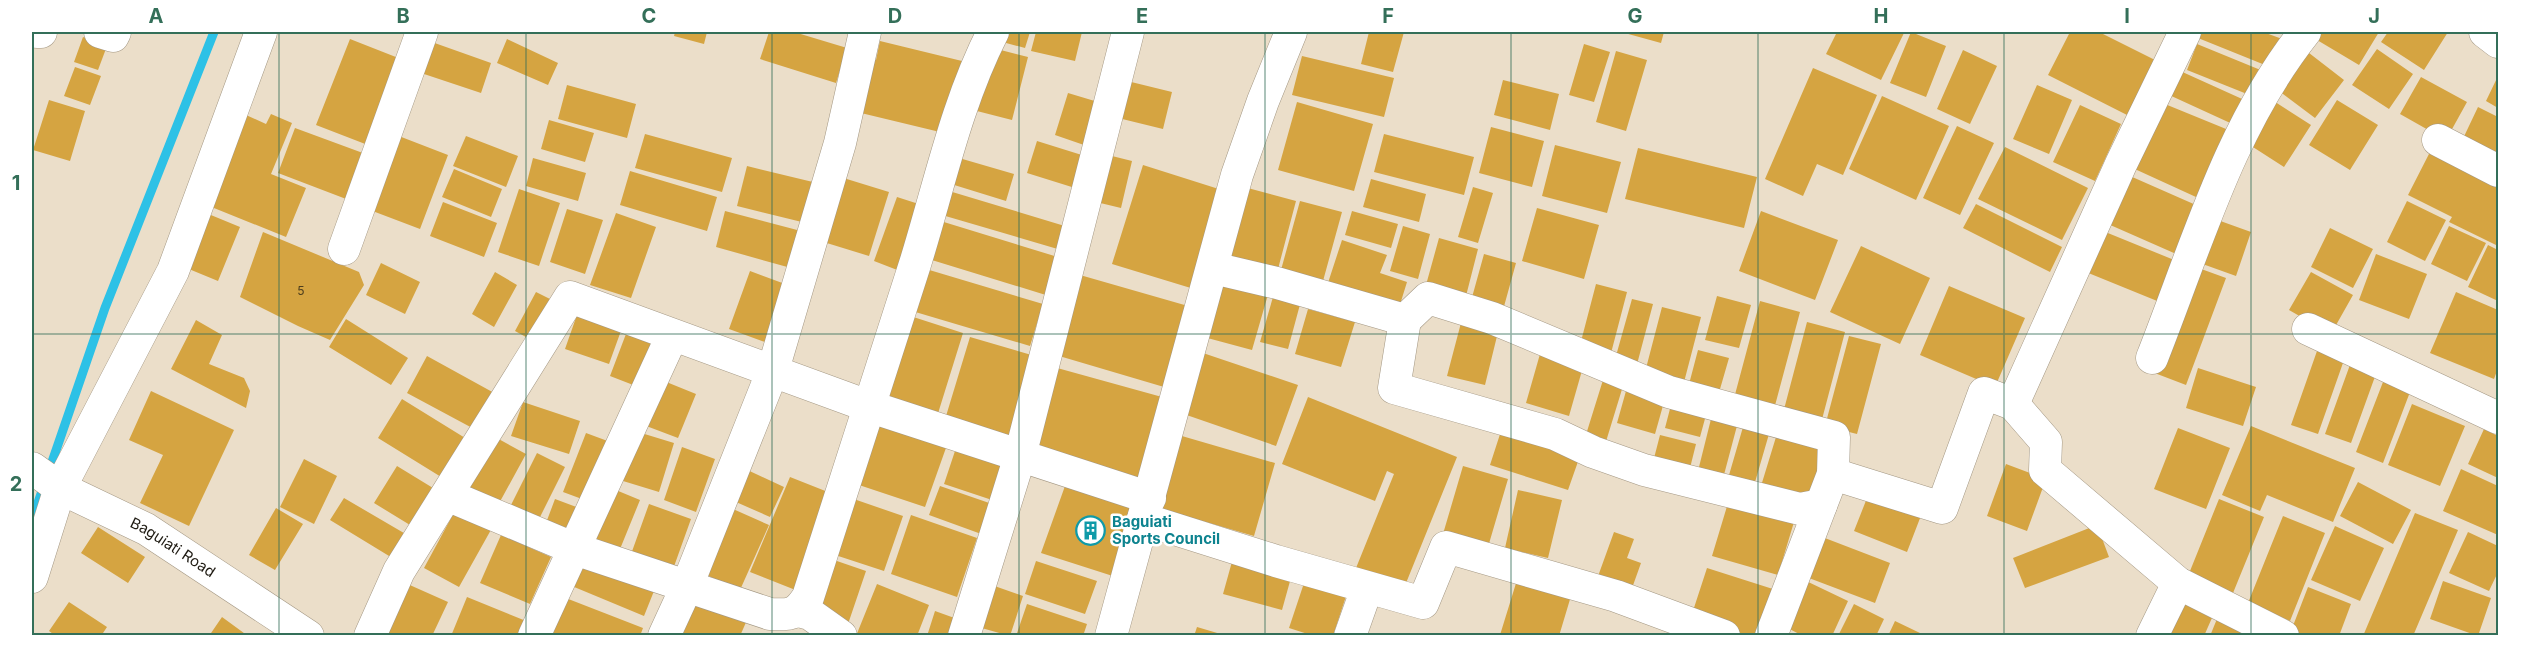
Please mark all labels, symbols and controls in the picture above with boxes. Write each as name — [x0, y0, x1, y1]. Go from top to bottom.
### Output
text: A — [149, 4, 164, 28]
text: B — [396, 4, 410, 28]
text: C — [642, 4, 656, 28]
text: D — [888, 4, 902, 28]
text: E — [1136, 4, 1148, 28]
text: F — [1382, 4, 1394, 28]
text: G — [1627, 4, 1643, 28]
text: H — [1874, 4, 1888, 28]
text: I — [2124, 4, 2130, 28]
text: J — [2368, 4, 2380, 28]
text: 1 — [12, 171, 20, 195]
house number: 5 — [297, 283, 305, 298]
text: 2 — [10, 472, 22, 496]
place label: Baguiati Sports Council — [1112, 512, 1220, 548]
street label: Baguiati Road — [127, 513, 219, 581]
building icon: Baguiati Sports Council — [1075, 515, 1107, 547]

